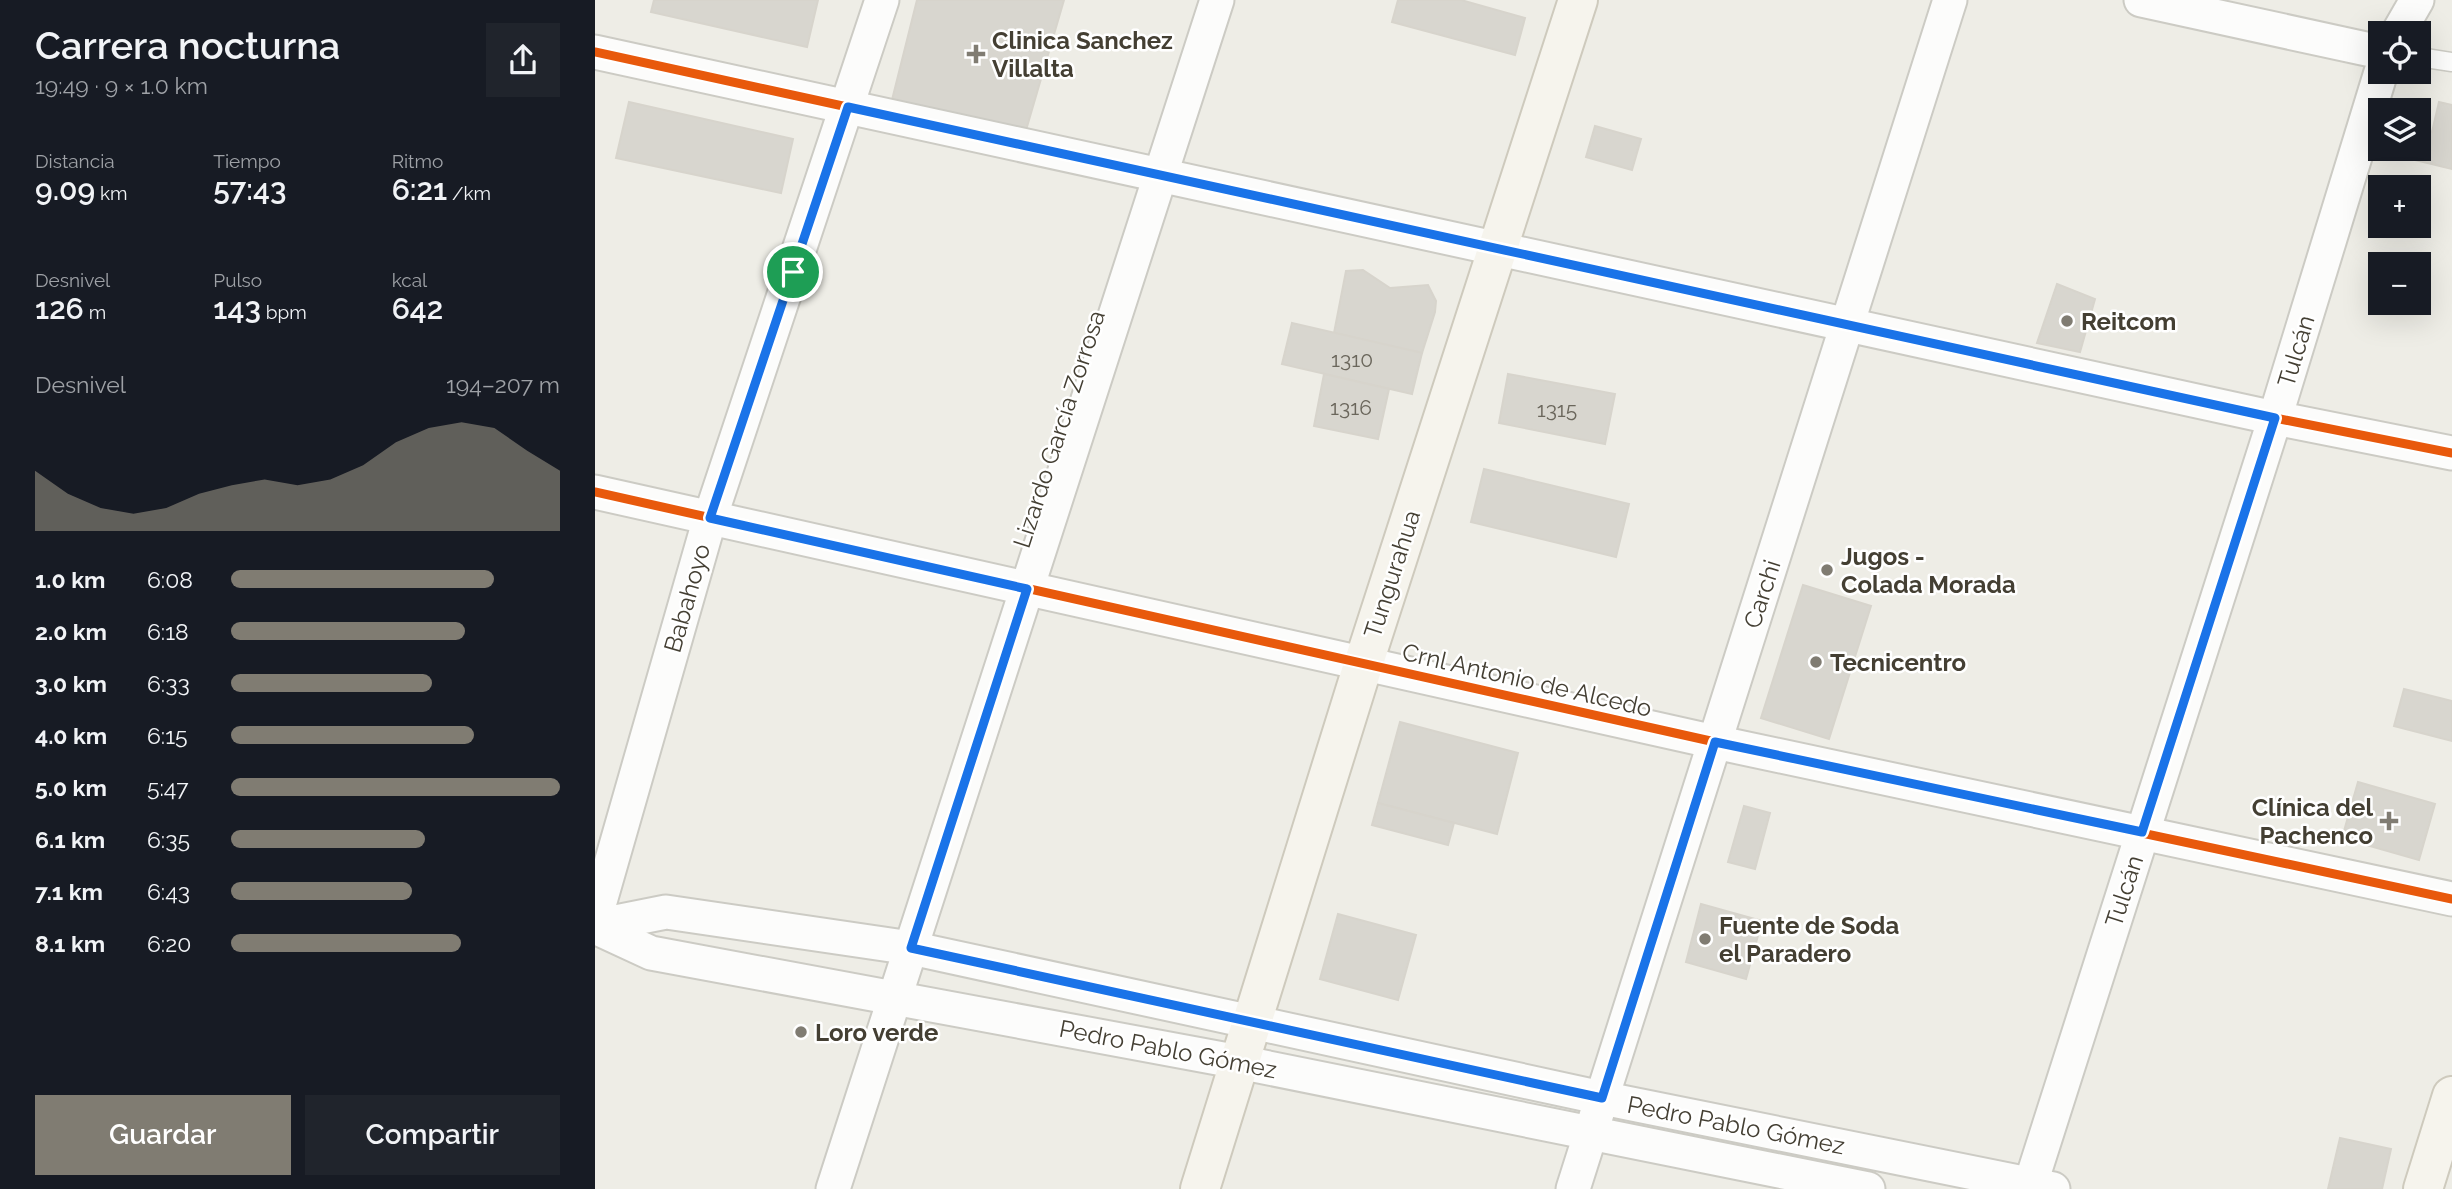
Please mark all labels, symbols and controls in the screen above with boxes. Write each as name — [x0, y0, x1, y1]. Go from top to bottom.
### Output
map controls — [2368, 21, 2431, 315]
button: locate — [2368, 21, 2431, 84]
text: Carrera nocturna — [35, 23, 340, 68]
button: share — [486, 23, 560, 97]
place label: Clinica Sanchez Villalta — [992, 26, 1173, 83]
marker: Clinica Sanchez Villalta — [966, 44, 986, 64]
text: 19:49 · 9 × 1.0 km — [35, 72, 208, 99]
button: layers — [2368, 98, 2431, 161]
text: Distancia — [35, 150, 115, 172]
text: Tiempo — [213, 150, 281, 172]
text: Ritmo — [392, 150, 443, 172]
text: 9.09 — [35, 172, 95, 207]
text: 57:43 — [213, 172, 286, 207]
text: 6:21 — [392, 172, 447, 207]
button: + — [2368, 175, 2431, 238]
text: km — [95, 182, 128, 204]
text: /km — [447, 182, 491, 204]
pin — [763, 242, 823, 302]
button: − — [2368, 252, 2431, 315]
icon: arrive — [774, 253, 812, 291]
text: Desnivel — [35, 269, 110, 291]
text: Pulso — [213, 269, 262, 291]
text: kcal — [392, 269, 427, 291]
text: 126 — [35, 291, 84, 326]
text: 143 — [213, 291, 261, 326]
text: 642 — [392, 291, 443, 326]
text: m — [84, 301, 106, 323]
text: bpm — [261, 301, 307, 323]
street label: Lizardo García Zorrosa — [1007, 307, 1111, 551]
place label: Reitcom — [2081, 307, 2176, 336]
street label: Tulcán — [2271, 312, 2321, 390]
marker: Reitcom — [2059, 313, 2075, 329]
house number: 1310 — [1331, 347, 1373, 372]
text: Desnivel — [35, 371, 126, 398]
text: 194–207 m — [446, 371, 560, 398]
house number: 1316 — [1330, 395, 1372, 420]
house number: 1315 — [1537, 397, 1577, 422]
street label: Tungurahua — [1358, 506, 1426, 642]
street label: Babahoyo — [658, 540, 716, 656]
place label: Jugos - Colada Morada — [1841, 542, 2016, 599]
street label: Carchi — [1737, 556, 1787, 632]
marker: Jugos - Colada Morada — [1819, 562, 1835, 578]
text: 1.0 km — [35, 566, 105, 593]
text: 6:08 — [147, 566, 193, 593]
text: 2.0 km — [35, 618, 107, 645]
text: 6:18 — [147, 618, 189, 645]
street label: Crnl Antonio de Alcedo — [1399, 637, 1655, 723]
place label: Tecnicentro — [1830, 648, 1966, 677]
marker: Tecnicentro — [1808, 654, 1824, 670]
text: 3.0 km — [35, 670, 107, 697]
text: 6:33 — [147, 670, 190, 697]
text: 4.0 km — [35, 722, 107, 749]
text: 6:15 — [147, 722, 188, 749]
text: 5.0 km — [35, 774, 107, 801]
text: 5:47 — [147, 774, 189, 801]
place label: Clínica del Pachenco — [2252, 793, 2373, 850]
marker: Clínica del Pachenco — [2379, 811, 2399, 831]
text: 6.1 km — [35, 826, 105, 853]
text: 6:35 — [147, 826, 190, 853]
street label: Tulcán — [2099, 851, 2149, 931]
text: 7.1 km — [35, 878, 103, 905]
text: 6:43 — [147, 878, 190, 905]
place label: Fuente de Soda el Paradero — [1719, 911, 1899, 968]
text: 8.1 km — [35, 930, 105, 957]
text: 6:20 — [147, 930, 191, 957]
marker: Fuente de Soda el Paradero — [1697, 931, 1713, 947]
street label: Pedro Pablo Gómez — [1057, 1014, 1279, 1084]
place label: Loro verde — [815, 1018, 938, 1047]
marker: Loro verde — [793, 1024, 809, 1040]
street label: Pedro Pablo Gómez — [1625, 1090, 1847, 1160]
button: Guardar — [35, 1095, 291, 1175]
button: Compartir — [305, 1095, 560, 1175]

